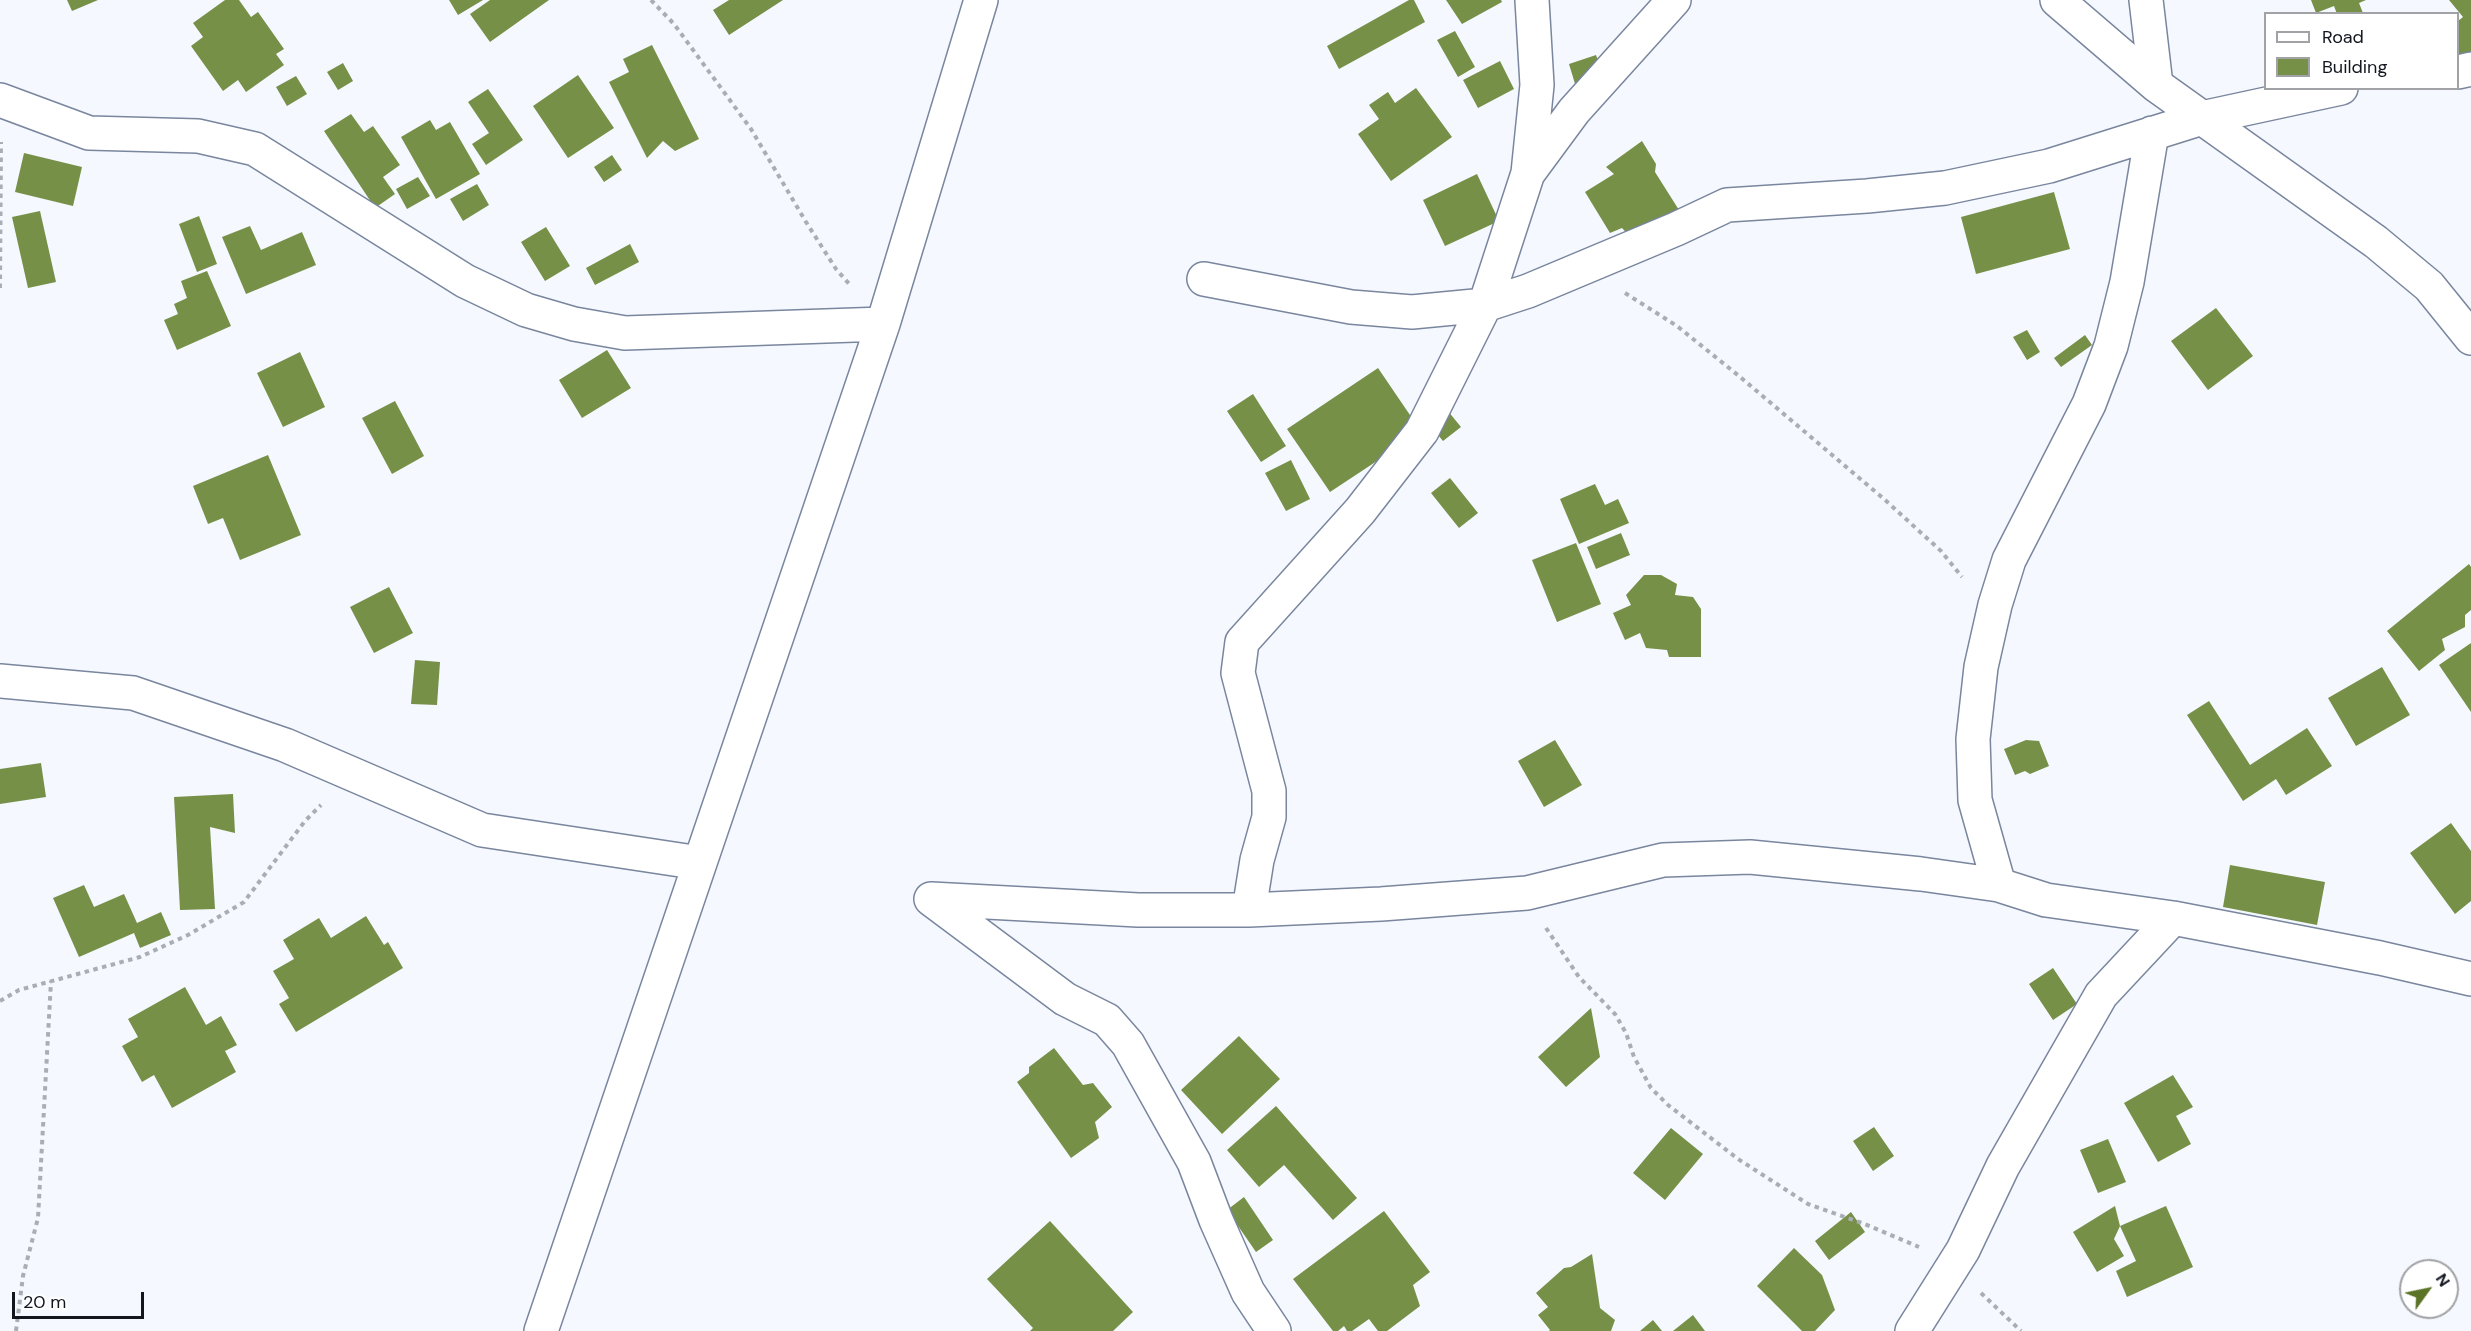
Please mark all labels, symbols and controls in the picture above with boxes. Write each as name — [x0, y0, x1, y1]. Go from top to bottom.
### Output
legend — [2264, 12, 2459, 90]
text: Road — [2322, 25, 2364, 49]
text: Building — [2322, 55, 2387, 79]
north arrow — [2399, 1259, 2459, 1319]
text: N — [2431, 1269, 2455, 1291]
scale bar — [15, 1280, 147, 1318]
text: 20 m — [23, 1290, 66, 1314]

